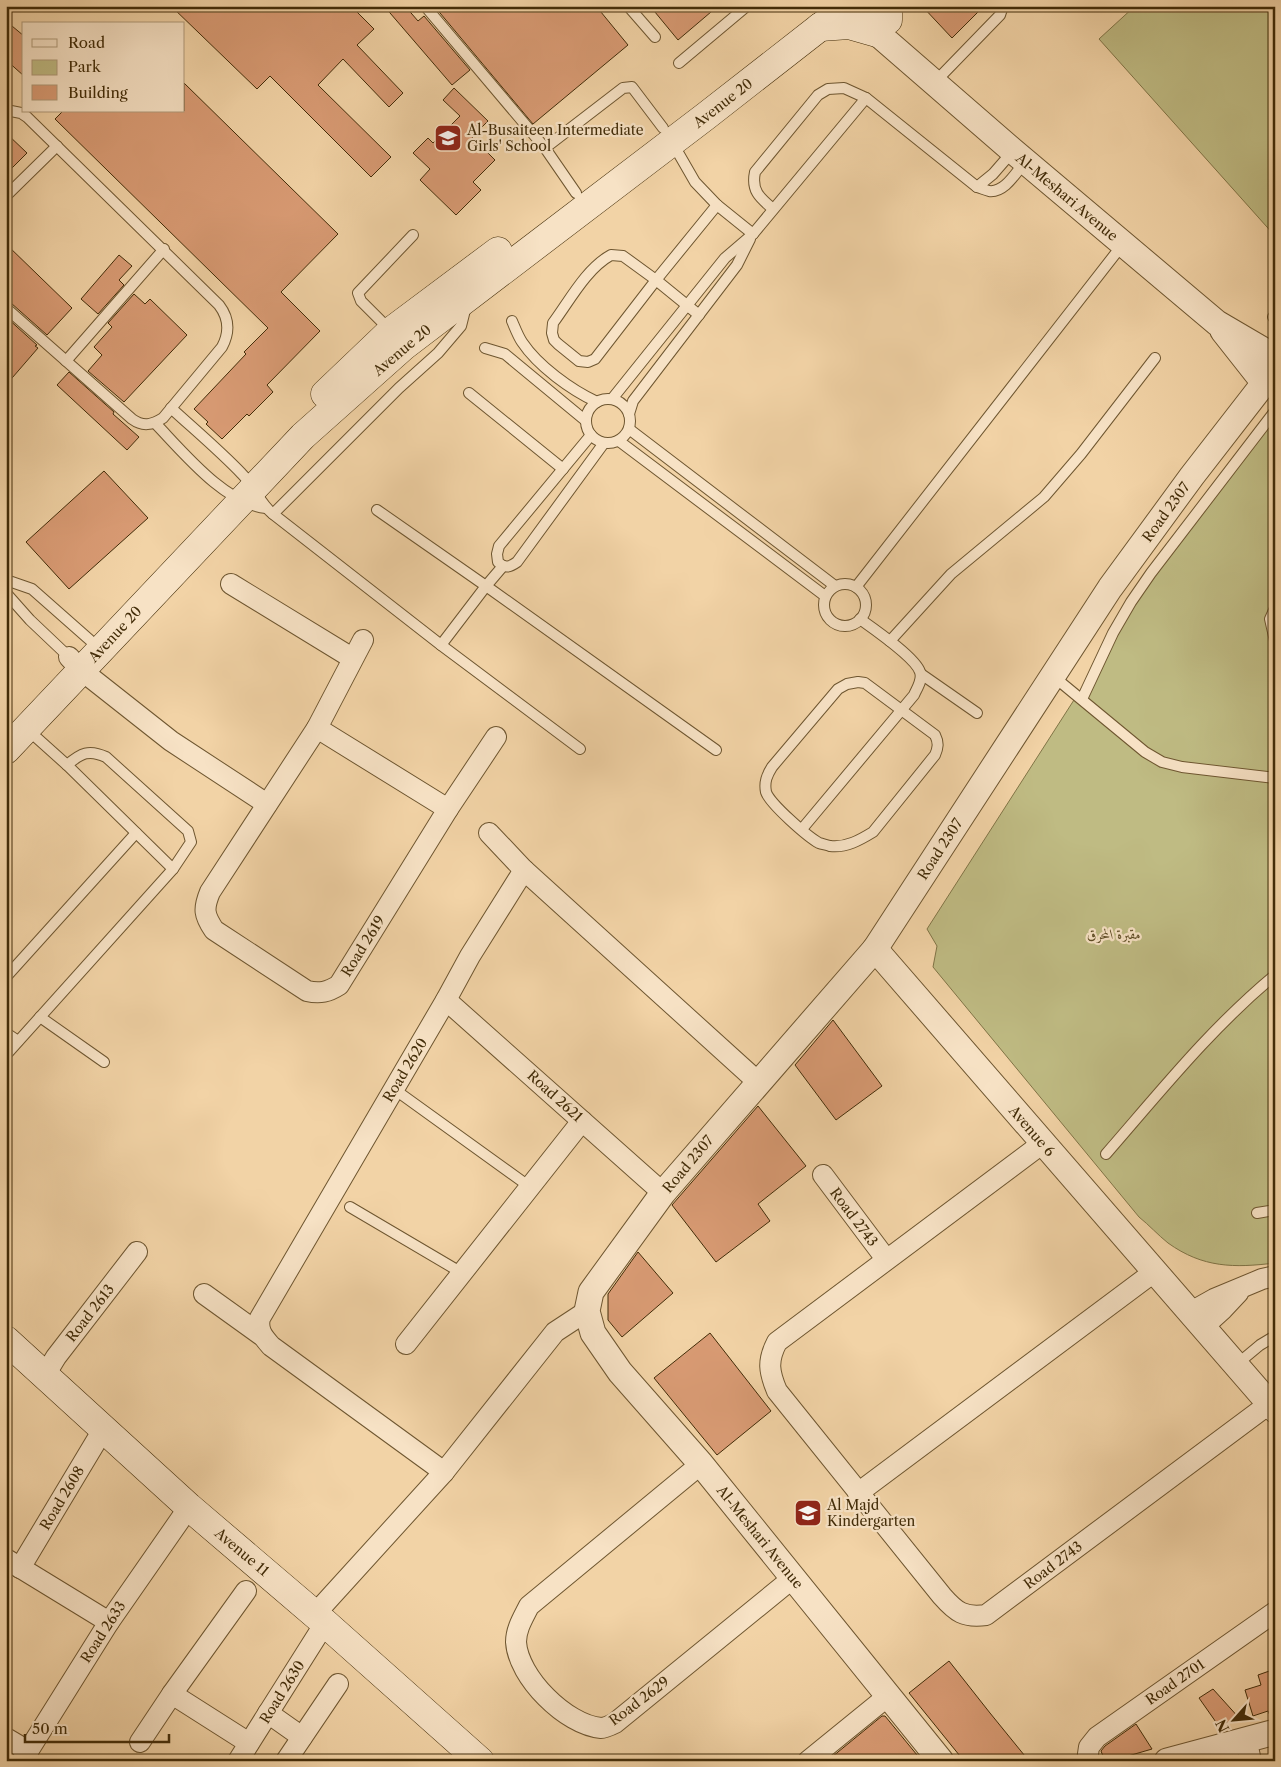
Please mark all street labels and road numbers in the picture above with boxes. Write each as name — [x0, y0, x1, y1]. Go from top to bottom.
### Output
street label: Avenue 20 — [689, 74, 756, 132]
street label: Al-Meshari Avenue — [1011, 148, 1122, 245]
street label: Avenue 20 — [368, 320, 435, 380]
street label: Road 2307 — [1138, 478, 1194, 546]
street label: Avenue 20 — [84, 602, 146, 667]
street label: Road 2307 — [913, 815, 967, 883]
street label: Road 2619 — [337, 912, 389, 980]
street label: Road 2620 — [379, 1035, 431, 1105]
street label: Road 2621 — [524, 1066, 587, 1126]
street label: Avenue 6 — [1004, 1101, 1059, 1160]
street label: Road 2307 — [659, 1131, 717, 1197]
street label: Road 2743 — [826, 1184, 882, 1250]
street label: Road 2613 — [62, 1281, 118, 1345]
street label: Road 2608 — [36, 1463, 88, 1533]
street label: Al-Meshari Avenue — [712, 1481, 807, 1592]
street label: Avenue 11 — [210, 1523, 273, 1580]
street label: Road 2743 — [1020, 1537, 1086, 1593]
street label: Road 2633 — [76, 1598, 130, 1666]
street label: Road 2701 — [1142, 1655, 1208, 1709]
street label: Road 2630 — [256, 1657, 309, 1727]
street label: Road 2629 — [605, 1672, 673, 1730]

